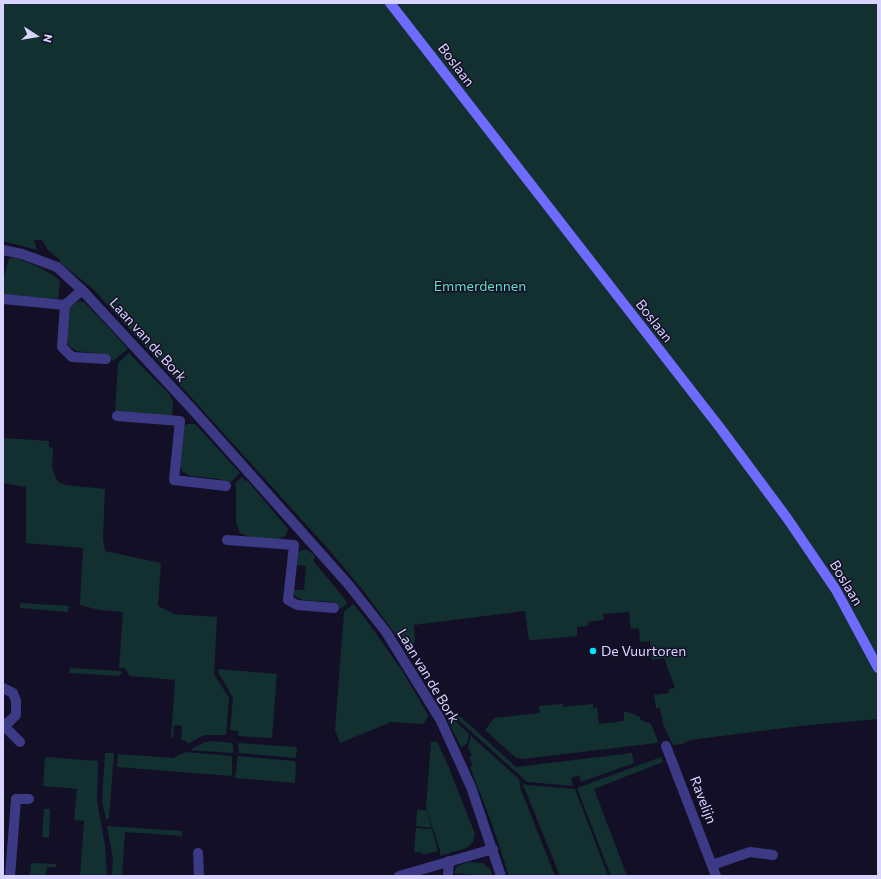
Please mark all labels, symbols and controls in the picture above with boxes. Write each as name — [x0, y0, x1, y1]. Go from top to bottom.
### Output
north arrow — [16, 16, 56, 56]
text: N — [41, 33, 55, 44]
street label: Boslaan — [434, 40, 478, 90]
park label: Emmerdennen — [434, 278, 526, 294]
street label: Laan van de Bork — [106, 295, 190, 385]
street label: Boslaan — [632, 296, 676, 346]
street label: Boslaan — [826, 557, 866, 609]
street label: Laan van de Bork — [393, 626, 463, 726]
place label: De Vuurtoren — [601, 643, 686, 659]
marker: De Vuurtoren — [588, 646, 598, 656]
street label: Ravelijn — [686, 774, 720, 826]

